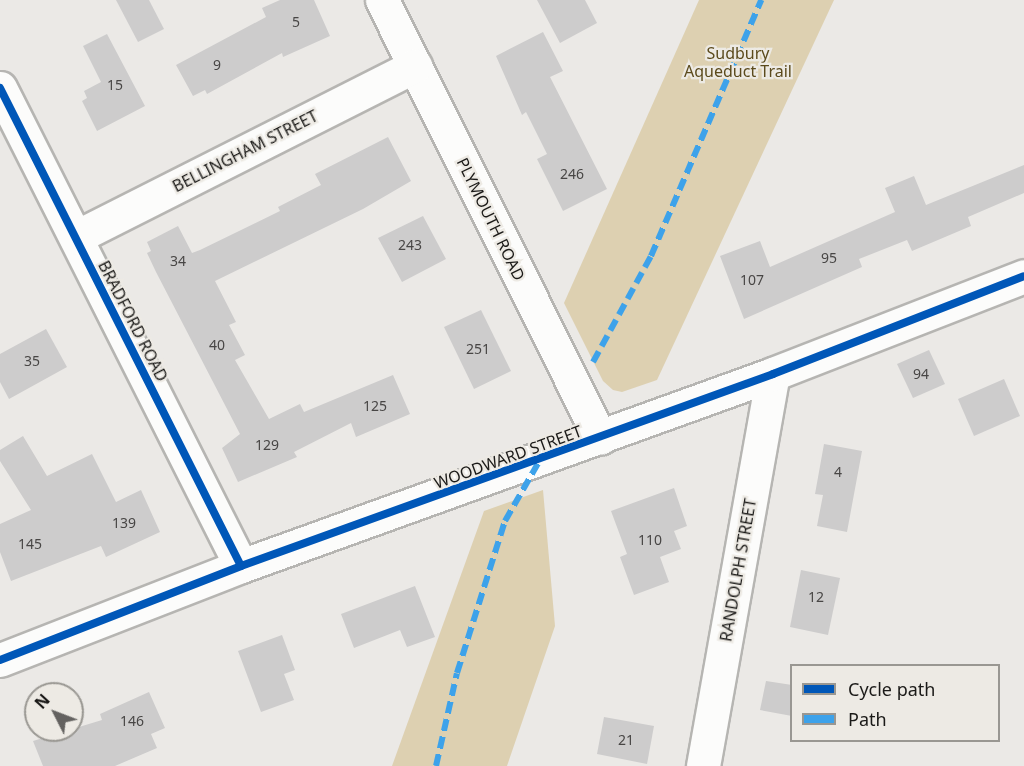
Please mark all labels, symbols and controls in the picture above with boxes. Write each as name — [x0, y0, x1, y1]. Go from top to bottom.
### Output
house number: 5 — [292, 14, 300, 30]
park label: Sudbury Aqueduct Trail — [684, 43, 792, 81]
house number: 9 — [213, 57, 221, 73]
house number: 15 — [107, 77, 123, 93]
street label: BELLINGHAM STREET — [169, 106, 321, 196]
street label: PLYMOUTH ROAD — [453, 154, 529, 284]
house number: 246 — [560, 166, 584, 182]
house number: 243 — [398, 237, 422, 253]
house number: 95 — [821, 250, 837, 266]
house number: 34 — [170, 253, 186, 269]
street label: BRADFORD ROAD — [94, 257, 172, 385]
house number: 107 — [740, 272, 764, 288]
house number: 40 — [209, 337, 225, 353]
house number: 251 — [466, 341, 490, 357]
house number: 35 — [24, 353, 40, 369]
house number: 94 — [913, 366, 929, 382]
house number: 125 — [363, 398, 387, 414]
street label: WOODWARD STREET — [432, 421, 584, 493]
house number: 129 — [255, 437, 279, 453]
house number: 4 — [834, 464, 842, 480]
street label: RANDOLPH STREET — [716, 497, 760, 643]
house number: 139 — [112, 515, 136, 531]
house number: 110 — [638, 532, 662, 548]
house number: 145 — [18, 536, 42, 552]
house number: 12 — [808, 589, 824, 605]
legend — [790, 664, 1000, 742]
text: Cycle path — [848, 677, 935, 701]
north arrow — [24, 682, 84, 742]
text: N — [30, 689, 55, 713]
text: Path — [848, 707, 887, 731]
house number: 146 — [120, 713, 144, 729]
house number: 21 — [618, 732, 634, 748]

